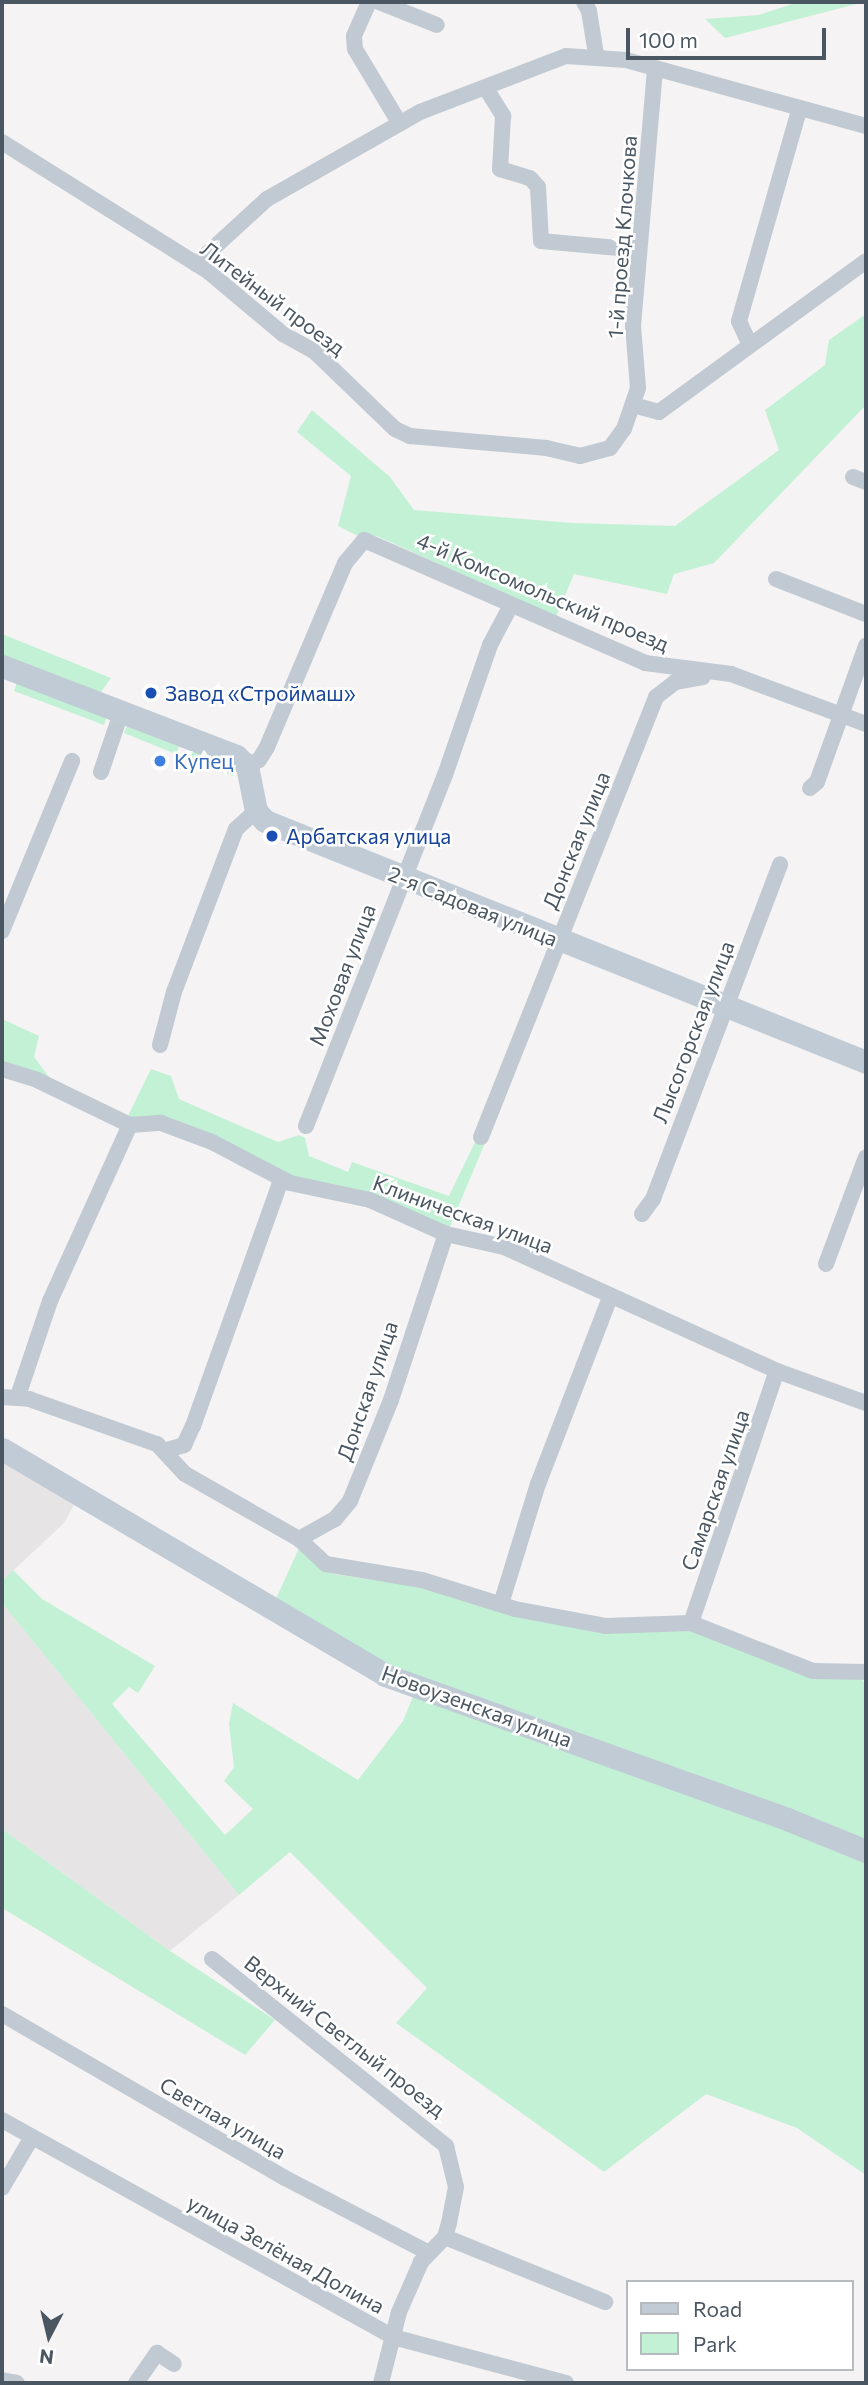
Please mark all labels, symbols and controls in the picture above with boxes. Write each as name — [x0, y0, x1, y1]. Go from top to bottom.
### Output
scale bar — [630, 14, 830, 58]
text: 100 m — [639, 27, 698, 52]
street label: 1-й проезд Клочкова — [602, 135, 642, 339]
street label: Литейный проезд — [196, 236, 350, 360]
street label: 4-й Комсомольский проезд — [413, 527, 673, 657]
place label: Завод «Строймаш» — [165, 680, 356, 706]
marker: Завод «Строймаш» — [143, 685, 159, 701]
place label: Купец — [174, 748, 233, 774]
marker: Купец — [152, 753, 168, 769]
street label: Донская улица — [537, 768, 615, 912]
place label: Арбатская улица — [286, 823, 451, 849]
marker: Арбатская улица — [264, 828, 280, 844]
street label: 2-я Садовая улица — [385, 861, 561, 951]
street label: Моховая улица — [303, 901, 381, 1049]
street label: Лысогорская улица — [647, 937, 739, 1127]
street label: Клиническая улица — [370, 1170, 556, 1258]
street label: Донская улица — [331, 1318, 403, 1464]
street label: Самарская улица — [676, 1406, 754, 1574]
street label: Новоузенская улица — [378, 1660, 576, 1752]
street label: Верхний Светлый проезд — [240, 1950, 450, 2122]
street label: Светлая улица — [155, 2072, 291, 2164]
street label: улица Зелёная Долина — [183, 2189, 389, 2319]
legend — [626, 2280, 854, 2371]
text: Road — [693, 2296, 742, 2321]
north arrow — [14, 2301, 84, 2371]
text: Park — [693, 2331, 737, 2356]
text: N — [38, 2345, 55, 2370]

